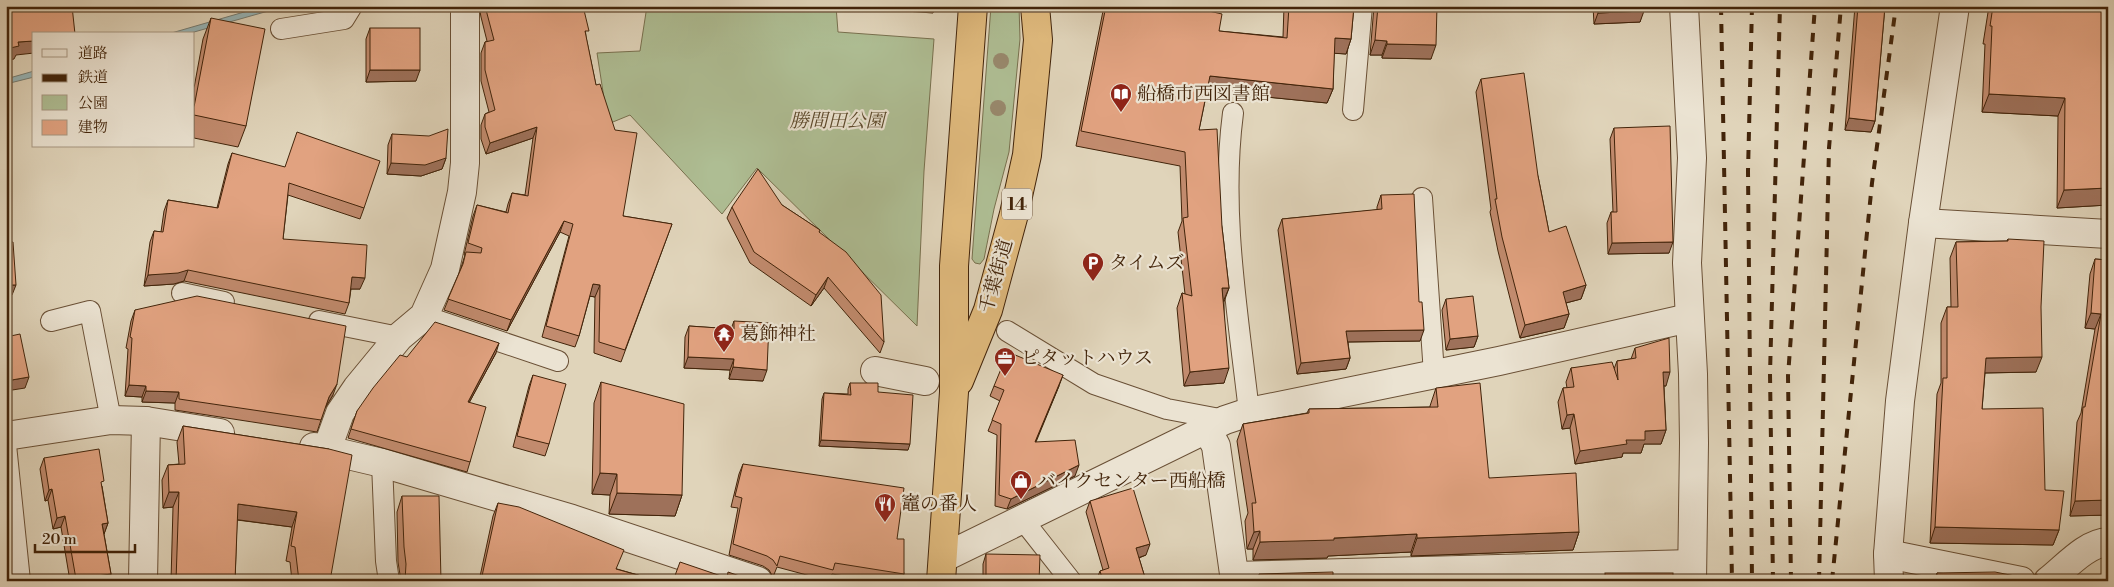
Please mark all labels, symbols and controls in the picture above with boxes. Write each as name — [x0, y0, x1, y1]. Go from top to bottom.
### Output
legend — [32, 32, 195, 148]
text: 道路 — [78, 44, 108, 63]
text: 鉄道 — [78, 68, 108, 87]
library icon: 船橋市西図書館 — [1109, 82, 1133, 113]
place label: 船橋市西図書館 — [1137, 82, 1270, 106]
text: 公園 — [78, 94, 108, 113]
park label: 勝間田公園 — [789, 109, 887, 133]
text: 建物 — [78, 118, 108, 137]
road number: 14 — [1002, 188, 1032, 220]
street label: 千葉街道 — [974, 236, 1018, 316]
parking icon: タイムズ — [1081, 251, 1105, 282]
place label: タイムズ — [1109, 251, 1185, 275]
temple icon: 葛飾神社 — [712, 322, 736, 353]
place label: 葛飾神社 — [740, 322, 816, 346]
office icon: ピタットハウス — [993, 346, 1017, 377]
place label: ピタットハウス — [1021, 346, 1153, 370]
shop icon: バイクセンター西船橋 — [1009, 469, 1033, 500]
place label: バイクセンター西船橋 — [1037, 469, 1226, 493]
restaurant icon: 竈の番人 — [873, 492, 897, 523]
place label: 竈の番人 — [901, 492, 977, 516]
scale bar — [35, 522, 135, 554]
text: 20 m — [42, 530, 77, 549]

